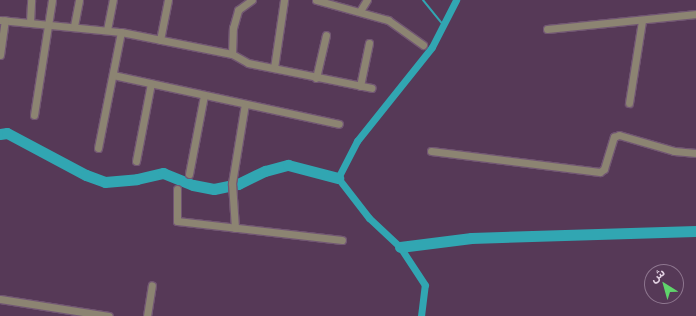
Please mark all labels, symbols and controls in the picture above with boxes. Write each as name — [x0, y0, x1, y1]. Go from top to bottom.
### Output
north arrow — [644, 264, 684, 304]
text: ش — [647, 264, 668, 285]

